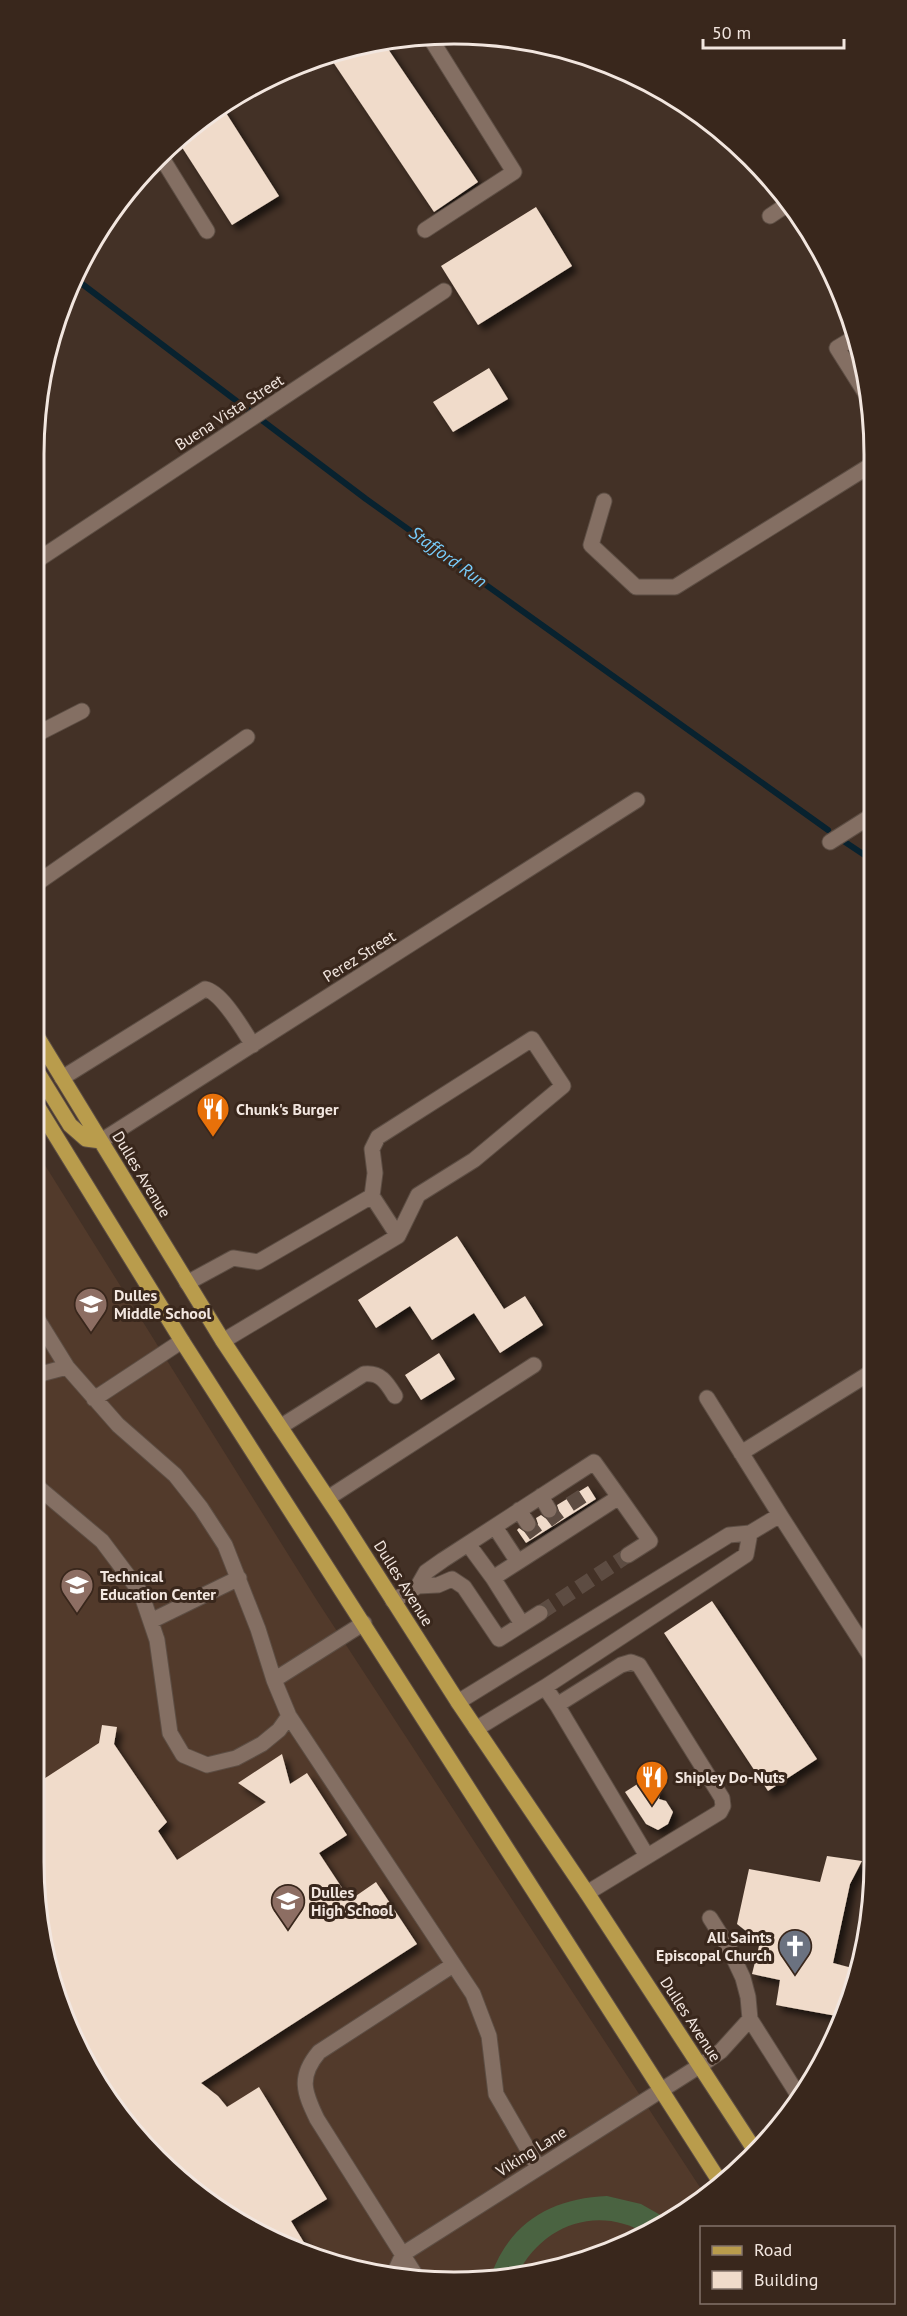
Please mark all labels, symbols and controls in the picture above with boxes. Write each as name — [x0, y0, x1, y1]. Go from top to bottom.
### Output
scale bar — [703, 12, 844, 50]
text: 50 m — [712, 21, 751, 44]
street label: Buena Vista Street — [171, 369, 287, 454]
water label: Stafford Run — [405, 521, 492, 593]
street label: Perez Street — [319, 926, 399, 986]
restaurant icon: Chunk's Burger — [195, 1091, 231, 1138]
place label: Chunk's Burger — [236, 1099, 339, 1119]
street label: Dulles Avenue — [108, 1127, 176, 1221]
place label: Dulles Middle School — [114, 1285, 212, 1323]
school or university icon: Dulles Middle School — [73, 1286, 109, 1333]
street label: Dulles Avenue — [370, 1537, 438, 1629]
place label: Technical Education Center — [100, 1566, 216, 1604]
school or university icon: Technical Education Center — [59, 1567, 95, 1614]
restaurant icon: Shipley Do-Nuts — [634, 1759, 670, 1806]
place label: Shipley Do-Nuts — [675, 1767, 785, 1787]
place label: Dulles High School — [311, 1882, 393, 1920]
school or university icon: Dulles High School — [270, 1883, 306, 1930]
place label: All Saints Episcopal Church — [656, 1927, 772, 1965]
church icon: All Saints Episcopal Church — [777, 1928, 813, 1975]
street label: Dulles Avenue — [656, 1973, 726, 2065]
street label: Viking Lane — [491, 2121, 570, 2181]
legend — [700, 2226, 895, 2304]
text: Road — [754, 2238, 792, 2261]
text: Building — [754, 2268, 818, 2291]

